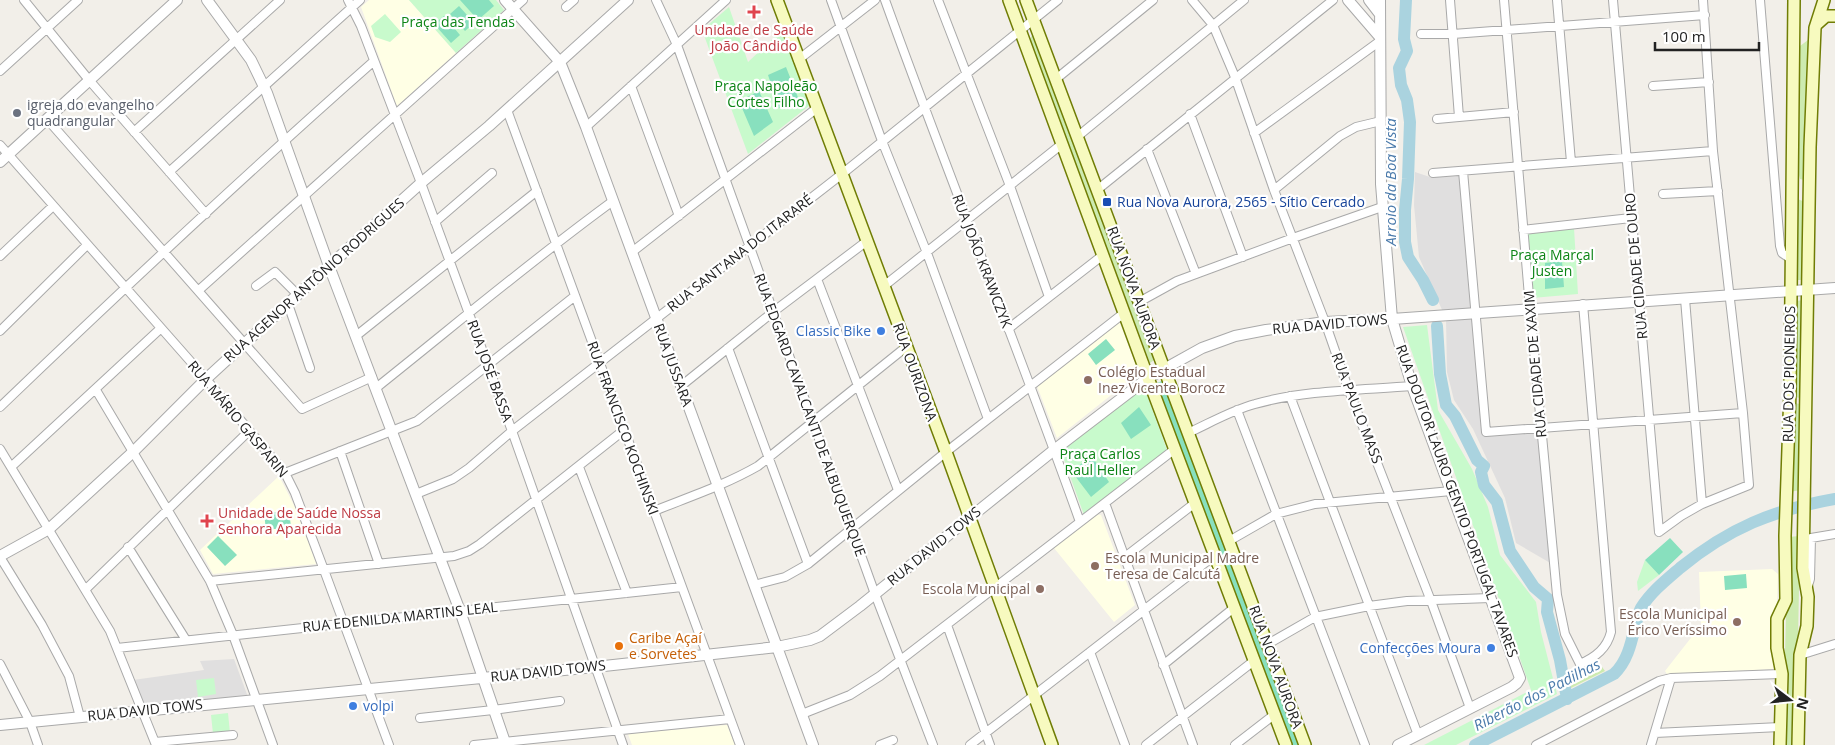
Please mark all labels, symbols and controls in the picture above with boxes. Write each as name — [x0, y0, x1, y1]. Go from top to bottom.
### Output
marker: Unidade de Saúde João Cândido — [747, 5, 761, 19]
park label: Praça das Tendas — [401, 12, 515, 31]
place label: Unidade de Saúde João Cândido — [694, 20, 814, 55]
scale bar — [1655, 20, 1759, 52]
text: 100 m — [1662, 26, 1706, 46]
park label: Praça Napoleão Cortes Filho — [715, 76, 817, 111]
place label: igreja do evangelho quadrangular — [27, 95, 155, 130]
marker: igreja do evangelho quadrangular — [11, 107, 23, 119]
water label: Arroio da Boa Vista — [1380, 118, 1400, 247]
street label: RUA SANT'ANA DO ITARARÉ — [663, 190, 817, 316]
street label: RUA JOÃO KRAWCZYK — [948, 191, 1017, 331]
place label: Rua Nova Aurora, 2565 - Sítio Cercado — [1117, 192, 1365, 211]
street label: RUA CIDADE DE OURO — [1620, 192, 1651, 340]
street label: RUA AGENOR ANTÔNIO RODRIGUES — [219, 193, 408, 366]
marker: Rua Nova Aurora, 2565 - Sítio Cercado — [1101, 196, 1113, 208]
street label: RUA NOVA AURORA — [1103, 224, 1166, 352]
park label: Praça Marçal Justen — [1510, 245, 1594, 280]
street label: RUA EDGARD CAVALCANTI DE ALBUQUERQUE — [750, 271, 871, 559]
street label: RUA CIDADE DE XAXIM — [1519, 290, 1550, 438]
street label: RUA DOS PIONEIROS — [1778, 306, 1799, 442]
street label: RUA DAVID TOWS — [1272, 309, 1388, 338]
street label: RUA JOSÉ BASSA — [463, 317, 518, 425]
street label: RUA OURIZONA — [889, 320, 942, 424]
street label: RUA JUSSARA — [650, 321, 697, 409]
place label: Classic Bike — [796, 321, 871, 340]
marker: Classic Bike — [875, 325, 887, 337]
street label: RUA FRANCISCO KOCHINSKI — [583, 338, 664, 517]
street label: RUA DOUTOR LAURO GENTIO PORTUGAL TAVARES — [1392, 342, 1523, 660]
street label: RUA PAULO MASS — [1328, 350, 1387, 466]
street label: RUA MÁRIO GASPARIN — [184, 356, 293, 481]
place label: Colégio Estadual Inez Vicente Borocz — [1098, 362, 1225, 397]
marker: Colégio Estadual Inez Vicente Borocz — [1082, 374, 1094, 386]
park label: Praça Carlos Raul Heller — [1060, 444, 1141, 479]
street label: RUA DAVID TOWS — [883, 502, 985, 589]
place label: Unidade de Saúde Nossa Senhora Aparecida — [218, 503, 381, 538]
marker: Unidade de Saúde Nossa Senhora Aparecida — [200, 514, 214, 528]
place label: Escola Municipal Madre Teresa de Calcutá — [1105, 548, 1259, 583]
marker: Escola Municipal Madre Teresa de Calcutá — [1089, 560, 1101, 572]
place label: Escola Municipal — [922, 579, 1030, 598]
marker: Escola Municipal — [1034, 583, 1046, 595]
street label: RUA EDENILDA MARTINS LEAL — [301, 597, 499, 636]
street label: RUA NOVA AURORA — [1245, 603, 1308, 731]
place label: Escola Municipal Érico Veríssimo — [1619, 604, 1727, 639]
marker: Escola Municipal Érico Veríssimo — [1731, 616, 1743, 628]
place label: Caribe Açaí e Sorvetes — [629, 628, 702, 663]
place label: Confecções Moura — [1359, 638, 1481, 657]
marker: Caribe Açaí e Sorvetes — [613, 640, 625, 652]
marker: Confecções Moura — [1485, 642, 1497, 654]
water label: Riberão dos Padilhas — [1470, 653, 1604, 735]
street label: RUA DAVID TOWS — [489, 655, 606, 686]
north arrow — [1765, 675, 1815, 725]
street label: RUA DAVID TOWS — [86, 694, 203, 725]
place label: volpi — [363, 696, 394, 715]
text: N — [1792, 696, 1814, 712]
marker: volpi — [347, 700, 359, 712]

